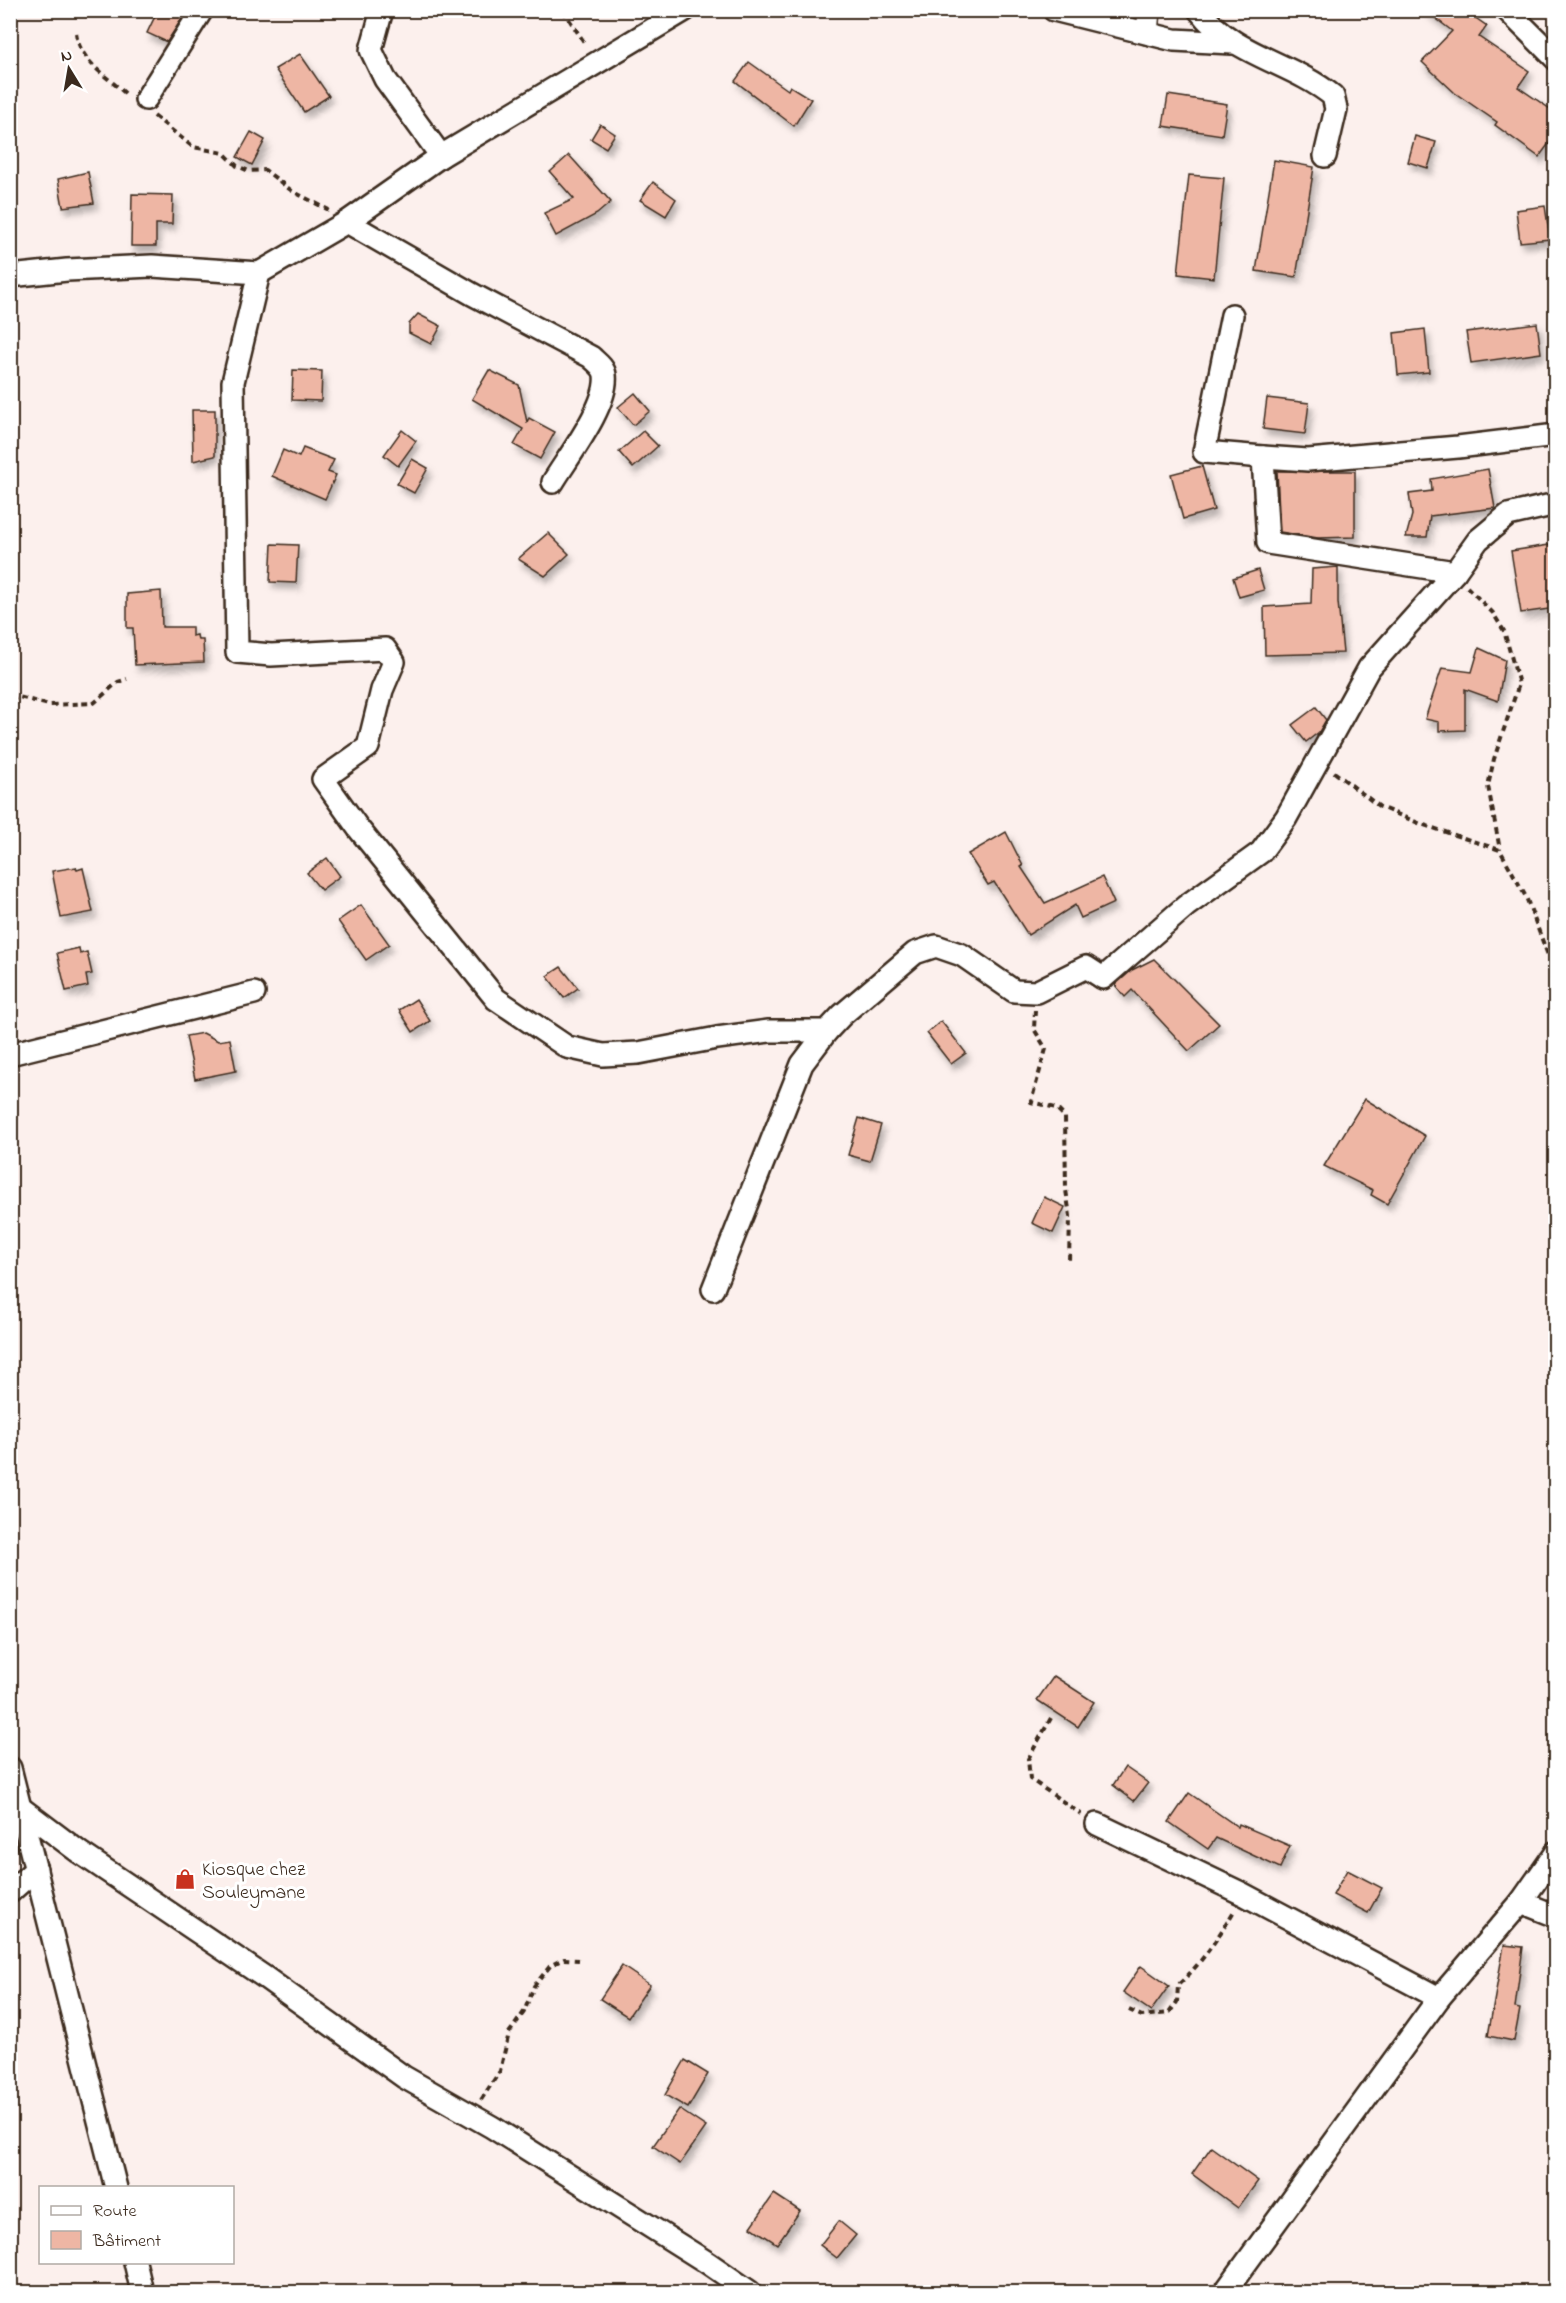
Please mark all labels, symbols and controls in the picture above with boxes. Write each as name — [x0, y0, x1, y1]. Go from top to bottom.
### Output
north arrow — [39, 39, 99, 99]
text: N — [59, 43, 74, 69]
place label: Kiosque chez Souleymane — [202, 1856, 306, 1908]
shop icon: Kiosque chez Souleymane — [173, 1867, 197, 1891]
legend — [39, 2186, 234, 2264]
text: Route — [93, 2199, 138, 2225]
text: Bâtiment — [92, 2229, 161, 2255]

